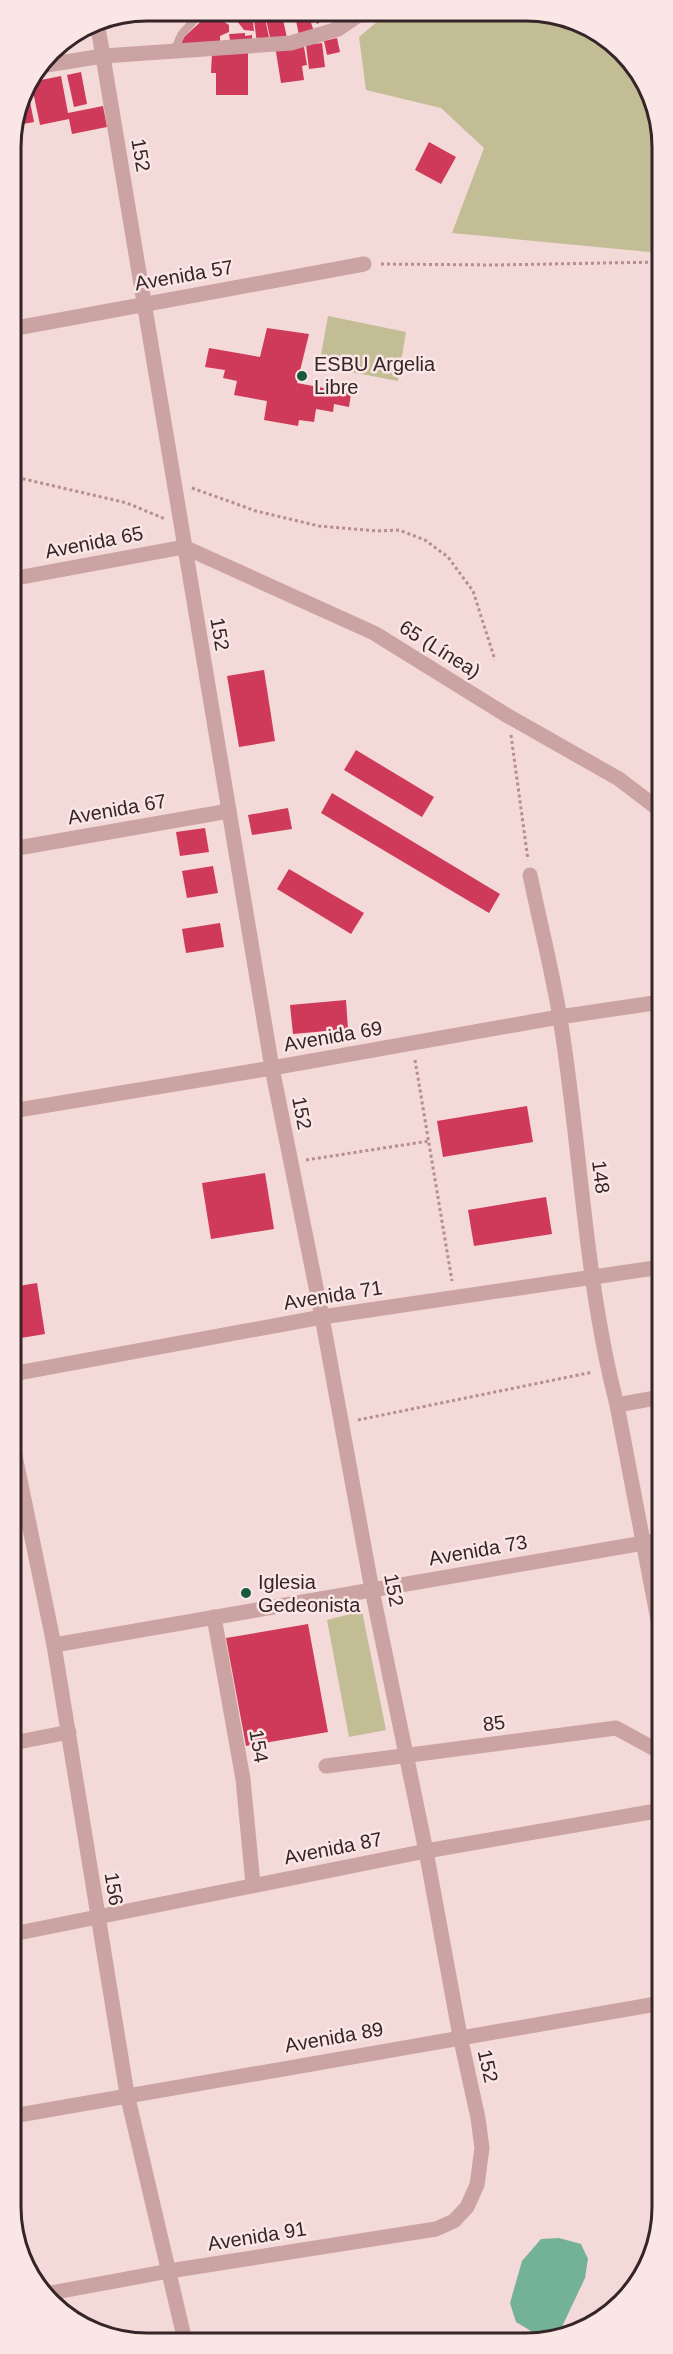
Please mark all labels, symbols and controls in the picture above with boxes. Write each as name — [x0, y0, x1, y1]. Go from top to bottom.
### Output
street label: 152 — [127, 137, 155, 173]
street label: Avenida 57 — [133, 256, 235, 294]
place label: ESBU Argelia Libre — [314, 353, 436, 398]
marker: ESBU Argelia Libre — [295, 369, 309, 383]
street label: Avenida 65 — [43, 522, 145, 562]
street label: 152 — [206, 616, 234, 652]
street label: 65 (Línea) — [396, 616, 484, 682]
street label: Avenida 67 — [66, 790, 168, 828]
street label: Avenida 69 — [282, 1017, 384, 1055]
street label: 152 — [288, 1095, 316, 1131]
street label: 148 — [588, 1159, 614, 1195]
street label: Avenida 71 — [282, 1276, 384, 1314]
street label: Avenida 73 — [427, 1531, 529, 1569]
place label: Iglesia Gedeonista — [258, 1571, 361, 1616]
street label: 152 — [380, 1572, 408, 1608]
marker: Iglesia Gedeonista — [239, 1586, 253, 1600]
street label: 85 — [482, 1711, 506, 1735]
street label: 154 — [245, 1728, 273, 1764]
street label: Avenida 87 — [282, 1828, 384, 1868]
street label: 156 — [101, 1871, 127, 1907]
street label: Avenida 89 — [283, 2018, 385, 2056]
street label: 152 — [474, 2047, 502, 2085]
street label: Avenida 91 — [206, 2217, 308, 2255]

